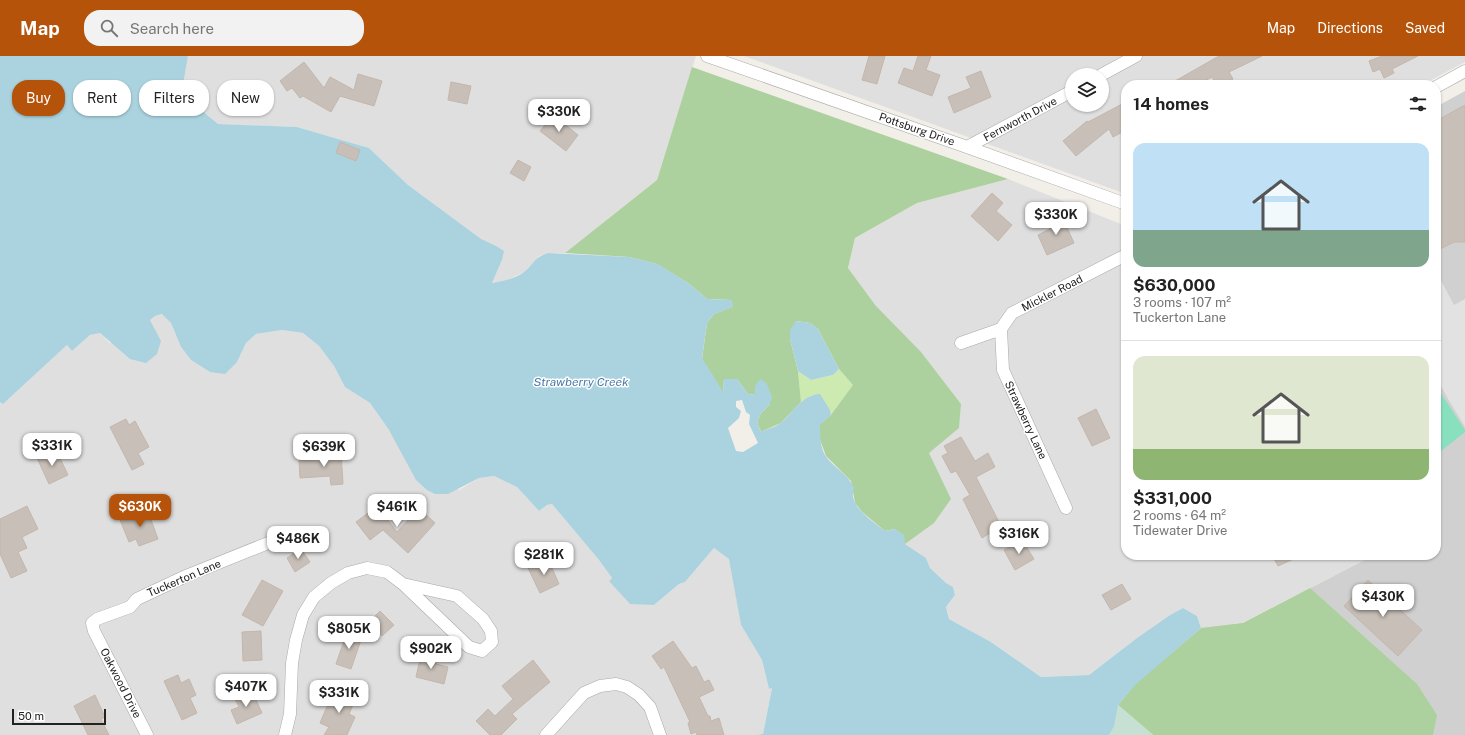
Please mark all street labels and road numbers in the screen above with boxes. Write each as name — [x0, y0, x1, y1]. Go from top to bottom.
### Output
street label: Fernworth Drive — [981, 95, 1059, 143]
street label: Pottsburg Drive — [878, 110, 956, 148]
street label: Mickler Road — [1019, 272, 1085, 314]
street label: Strawberry Lane — [1003, 379, 1049, 461]
street label: Tuckerton Lane — [145, 557, 223, 599]
street label: Oakwood Drive — [98, 646, 144, 720]

